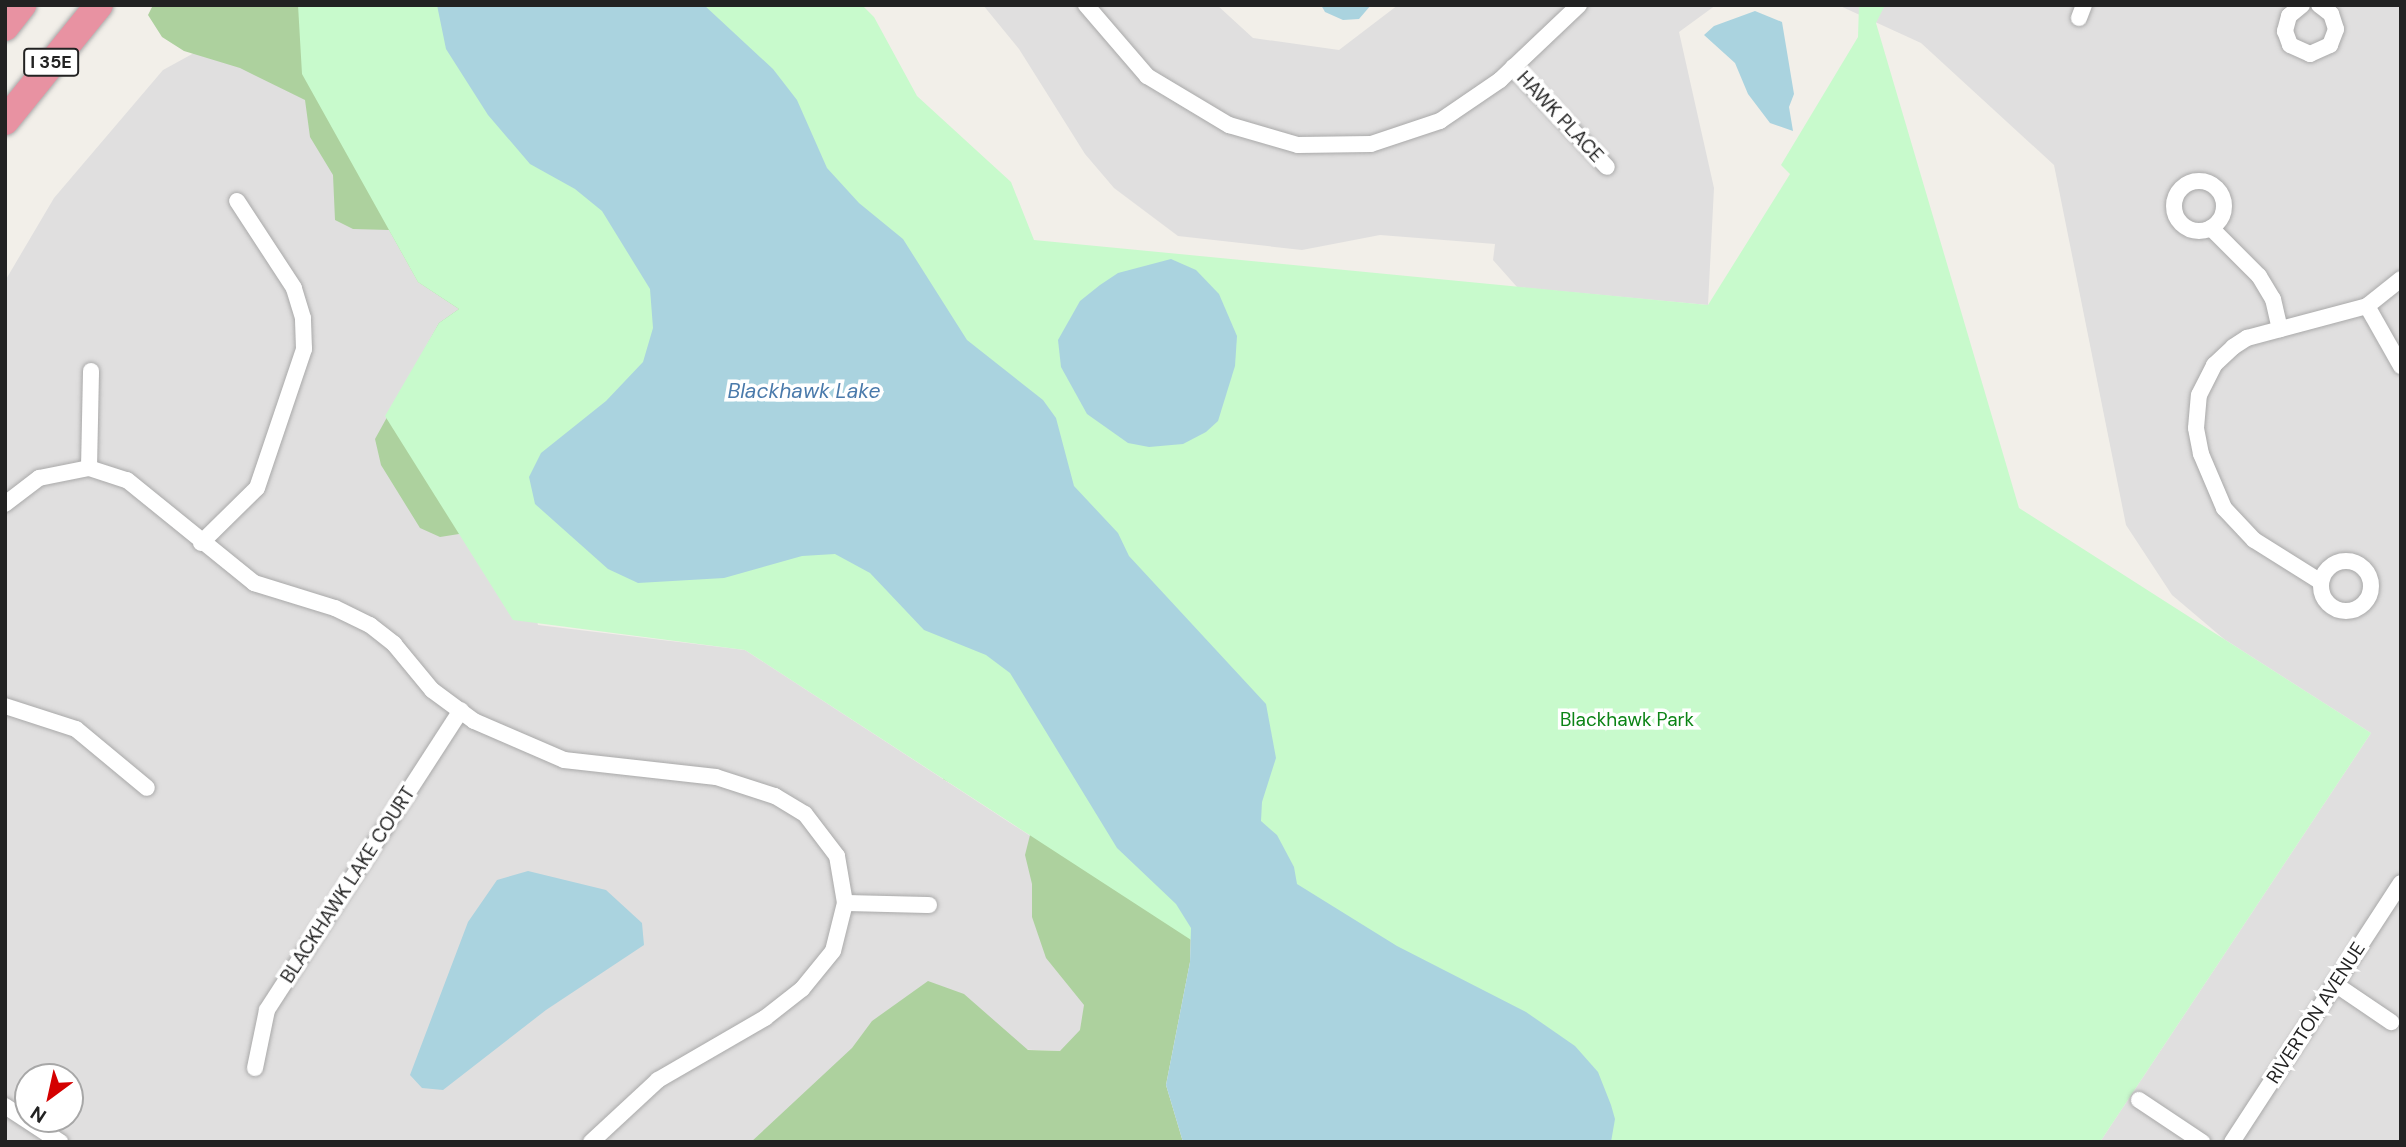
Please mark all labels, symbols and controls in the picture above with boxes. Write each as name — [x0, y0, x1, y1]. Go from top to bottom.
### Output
road number: I 35E — [23, 48, 79, 76]
street label: HAWK PLACE — [1512, 67, 1608, 167]
water label: Blackhawk Lake — [727, 378, 881, 404]
park label: Blackhawk Park — [1560, 709, 1694, 731]
street label: BLACKHAWK LAKE COURT — [276, 783, 420, 987]
street label: RIVERTON AVENUE — [2262, 938, 2370, 1088]
north arrow — [14, 1063, 84, 1133]
text: N — [26, 1100, 51, 1129]

